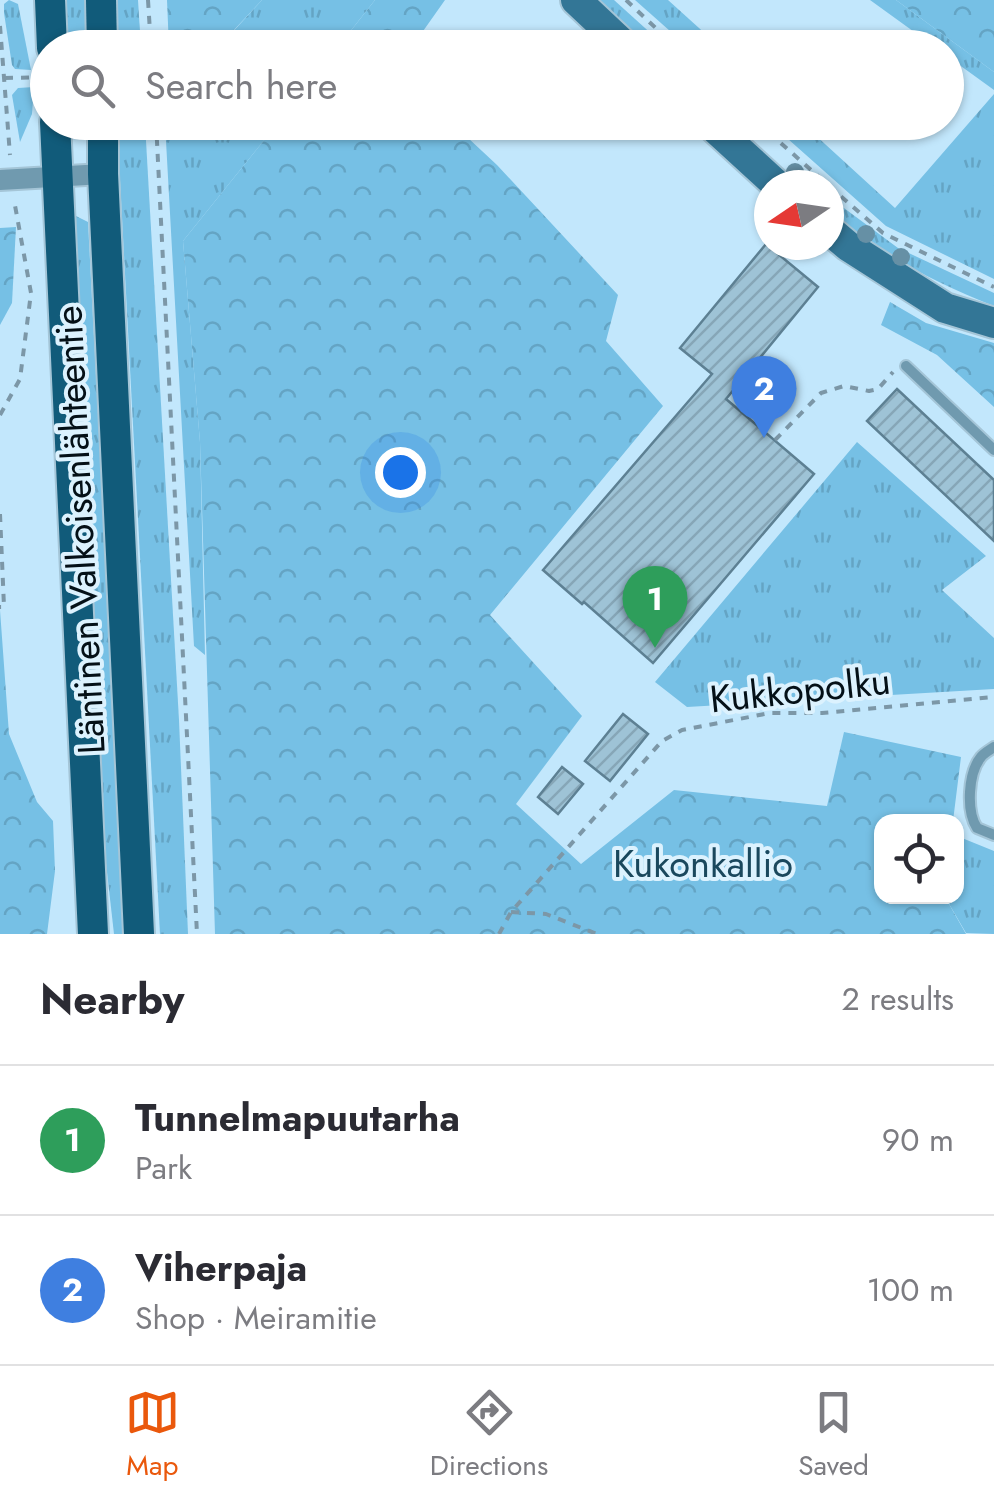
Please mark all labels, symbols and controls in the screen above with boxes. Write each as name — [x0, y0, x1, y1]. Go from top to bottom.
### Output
search box — [30, 30, 964, 140]
icon: search — [65, 58, 120, 113]
text: Search here — [145, 58, 337, 113]
north arrow — [754, 170, 844, 260]
street label: Läntinen Valkoisenlähteentie — [40, 304, 119, 756]
pin: 2 — [732, 356, 796, 438]
your location — [375, 447, 426, 498]
pin: 1 — [622, 566, 688, 648]
street label: Kukkopolku — [707, 653, 893, 726]
map controls — [874, 814, 964, 904]
button: locate — [874, 814, 964, 904]
park label: Kukonkallio — [613, 836, 793, 891]
text: Nearby — [40, 969, 184, 1030]
text: 2 results — [842, 976, 954, 1022]
text: Tunnelmapuutarha — [135, 1090, 460, 1145]
text: 1 — [64, 1117, 81, 1163]
text: 90 m — [882, 1117, 954, 1163]
text: Park — [135, 1145, 192, 1191]
text: Viherpaja — [135, 1240, 307, 1295]
text: 2 — [62, 1267, 83, 1313]
text: 100 m — [867, 1267, 954, 1313]
text: Shop · Meiramitie — [135, 1295, 377, 1341]
tab: Map — [125, 1385, 180, 1486]
tab: Directions — [430, 1385, 548, 1486]
tab: Saved — [798, 1385, 869, 1486]

